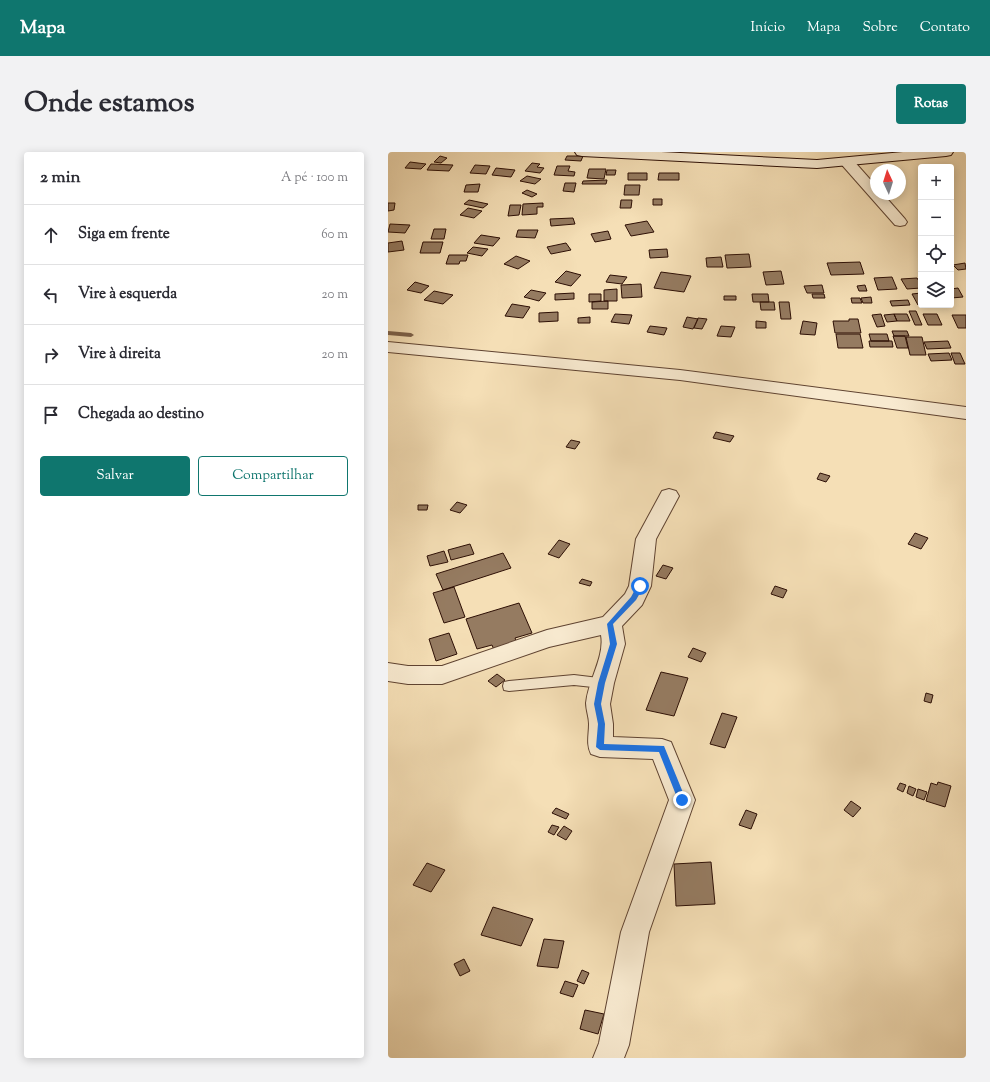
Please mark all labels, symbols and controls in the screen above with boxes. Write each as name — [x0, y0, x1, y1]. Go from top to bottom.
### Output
text: Mapa — [20, 15, 65, 42]
text: Início — [750, 18, 785, 38]
text: Mapa — [807, 18, 840, 38]
text: Sobre — [862, 18, 898, 38]
text: Contato — [920, 18, 970, 38]
text: Onde estamos — [24, 84, 194, 124]
button: Rotas — [896, 84, 966, 124]
north arrow — [870, 164, 906, 200]
map controls — [918, 164, 954, 308]
button: + — [918, 164, 954, 200]
text: 2 min — [40, 166, 81, 190]
text: A pé · 100 m — [281, 169, 348, 187]
button: − — [918, 200, 954, 236]
icon: ahead — [40, 224, 62, 246]
text: Siga em frente — [78, 224, 170, 245]
text: 60 m — [321, 226, 348, 244]
button: locate — [918, 236, 954, 272]
button: layers — [918, 272, 954, 308]
icon: left — [40, 284, 62, 306]
text: Vire à esquerda — [78, 284, 177, 305]
text: 20 m — [322, 286, 348, 304]
icon: right — [40, 344, 62, 366]
text: Vire à direita — [78, 344, 161, 365]
text: 20 m — [322, 346, 348, 364]
icon: arrive — [40, 404, 62, 426]
text: Chegada ao destino — [78, 404, 204, 425]
button: Salvar — [40, 456, 190, 496]
button: Compartilhar — [198, 456, 348, 496]
route start — [631, 577, 649, 595]
route end — [673, 791, 691, 809]

